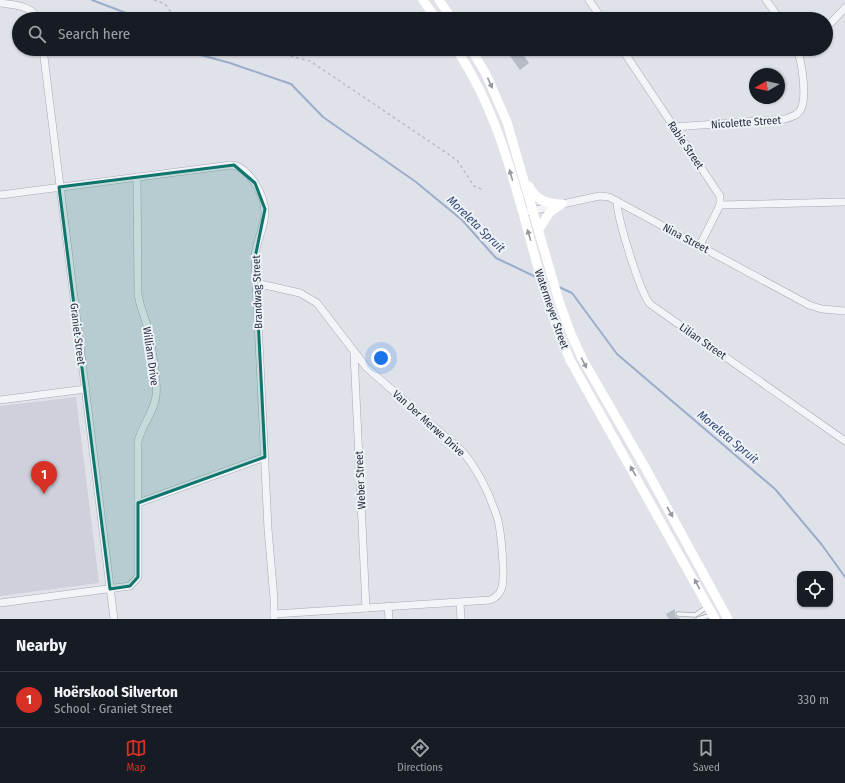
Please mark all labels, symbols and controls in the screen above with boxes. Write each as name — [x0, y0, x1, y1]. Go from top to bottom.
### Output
search box — [12, 12, 833, 56]
icon: search — [26, 23, 48, 45]
text: Search here — [58, 25, 130, 43]
north arrow — [749, 68, 785, 104]
one-way arrow — [487, 77, 493, 89]
street label: Nicolette Street — [711, 114, 782, 131]
street label: Rabie Street — [665, 119, 707, 172]
one-way arrow — [508, 169, 514, 181]
water label: Moreleta Spruit — [444, 193, 508, 255]
street label: Nina Street — [661, 221, 711, 256]
one-way arrow — [526, 229, 532, 241]
street label: Brandwag Street — [250, 255, 265, 329]
street label: Watermeyer Street — [532, 268, 571, 351]
street label: Graniet Street — [67, 302, 88, 366]
street label: Lilian Street — [677, 321, 729, 362]
street label: William Drive — [140, 326, 161, 386]
your location — [371, 348, 391, 368]
one-way arrow — [581, 357, 588, 368]
street label: Van Der Merwe Drive — [390, 387, 467, 459]
water label: Moreleta Spruit — [695, 407, 761, 467]
street label: Weber Street — [352, 450, 369, 509]
pin: 1 — [31, 461, 57, 494]
one-way arrow — [629, 466, 636, 477]
one-way arrow — [666, 506, 673, 518]
map controls — [797, 571, 833, 607]
button: locate — [797, 571, 833, 607]
one-way arrow — [694, 579, 700, 590]
text: Nearby — [16, 635, 67, 656]
text: Hoërskool Silverton — [54, 683, 178, 701]
text: 1 — [26, 692, 32, 707]
text: 330 m — [797, 692, 829, 707]
text: School · Graniet Street — [54, 701, 173, 716]
tab: Map — [125, 737, 147, 774]
tab: Directions — [397, 737, 443, 774]
tab: Saved — [693, 737, 720, 774]

